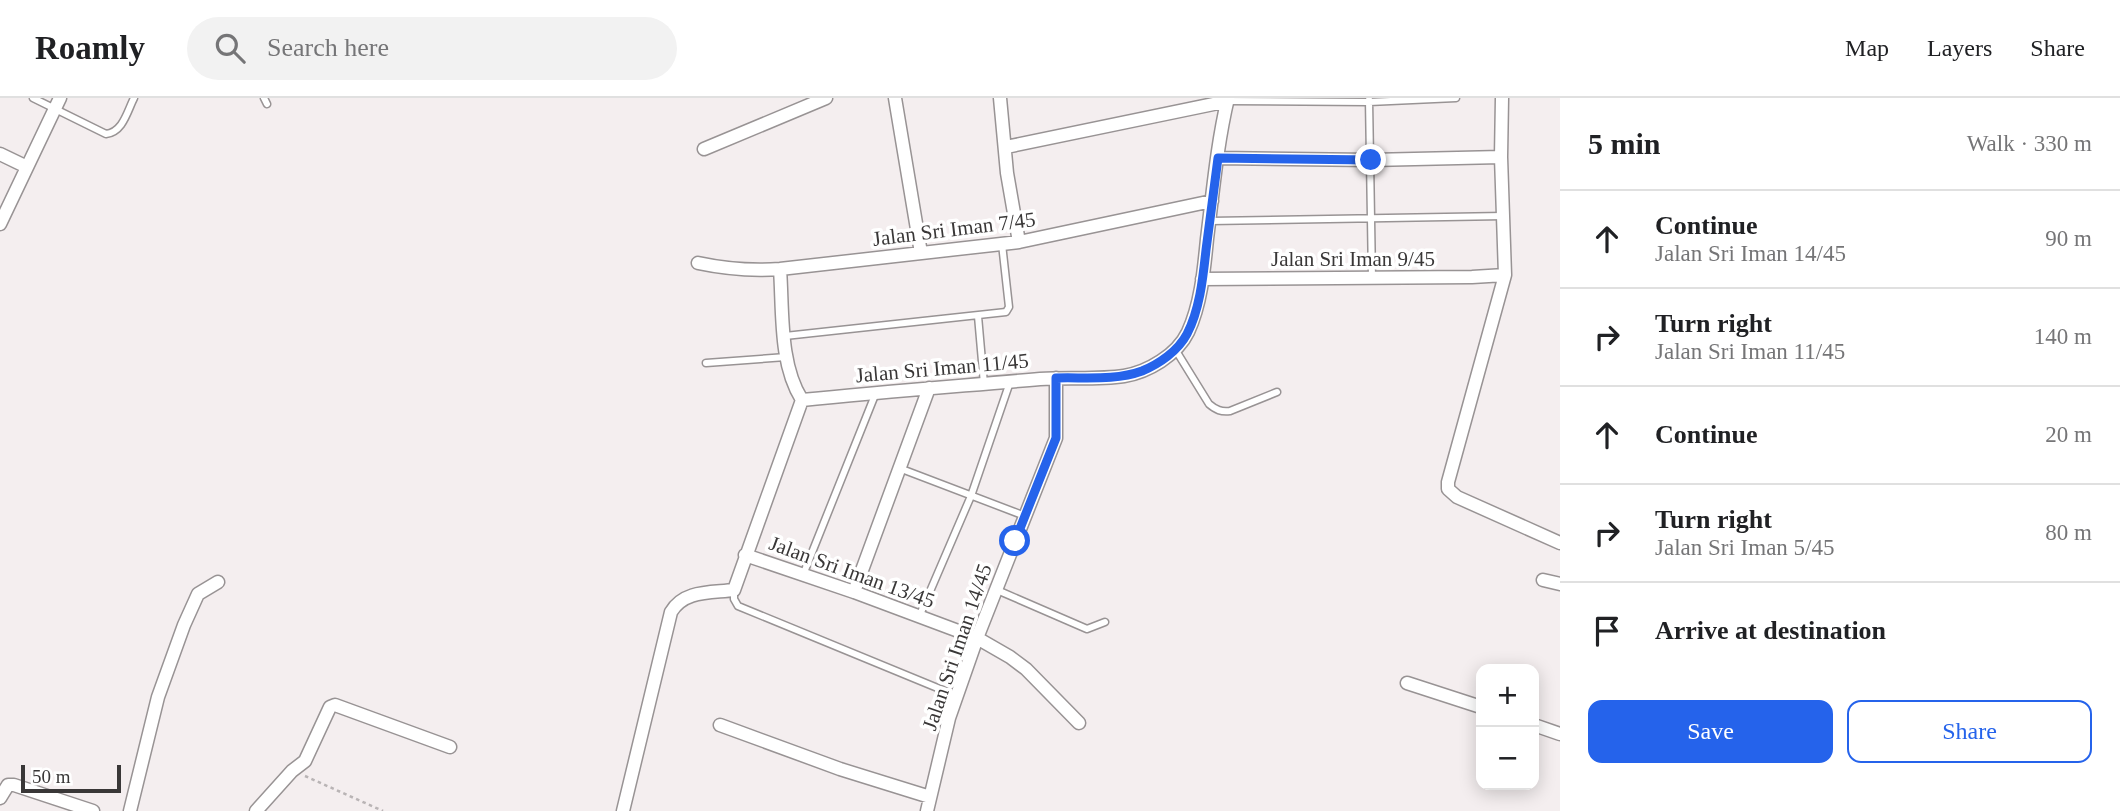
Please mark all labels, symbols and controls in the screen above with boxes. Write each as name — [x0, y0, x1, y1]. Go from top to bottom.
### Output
search box — [187, 17, 677, 80]
icon: search — [211, 29, 249, 67]
text: Roamly — [35, 30, 145, 66]
text: Search here — [267, 33, 389, 62]
text: Map — [1845, 35, 1889, 61]
text: Layers — [1927, 35, 1992, 61]
text: Share — [2030, 35, 2085, 61]
text: 5 min — [1588, 127, 1661, 160]
text: Walk · 330 m — [1967, 131, 2092, 156]
route end — [1355, 144, 1386, 175]
street label: Jalan Sri Iman 7/45 — [871, 207, 1037, 251]
text: Continue — [1655, 211, 1758, 240]
icon: ahead — [1588, 220, 1626, 258]
text: 90 m — [2045, 226, 2092, 251]
text: Jalan Sri Iman 14/45 — [1655, 241, 1846, 266]
street label: Jalan Sri Iman 9/45 — [1271, 247, 1435, 271]
text: Turn right — [1655, 309, 1772, 338]
icon: right — [1588, 318, 1626, 356]
text: 140 m — [2034, 324, 2092, 349]
text: Jalan Sri Iman 11/45 — [1655, 339, 1845, 364]
street label: Jalan Sri Iman 11/45 — [854, 348, 1030, 388]
icon: ahead — [1588, 416, 1626, 454]
text: Continue — [1655, 420, 1758, 449]
text: 20 m — [2045, 422, 2092, 447]
text: Turn right — [1655, 505, 1772, 534]
icon: right — [1588, 514, 1626, 552]
text: 80 m — [2045, 520, 2092, 545]
route start — [999, 525, 1030, 556]
street label: Jalan Sri Iman 13/45 — [766, 531, 938, 613]
text: Jalan Sri Iman 5/45 — [1655, 535, 1835, 560]
street label: Jalan Sri Iman 14/45 — [917, 561, 997, 733]
icon: arrive — [1588, 612, 1626, 650]
text: Arrive at destination — [1655, 616, 1886, 645]
map controls — [1476, 664, 1539, 790]
button: + — [1476, 664, 1539, 727]
button: Save — [1588, 700, 1833, 763]
button: Share — [1847, 700, 2092, 763]
button: − — [1476, 727, 1539, 790]
scale bar — [21, 762, 121, 794]
text: 50 m — [32, 766, 71, 787]

